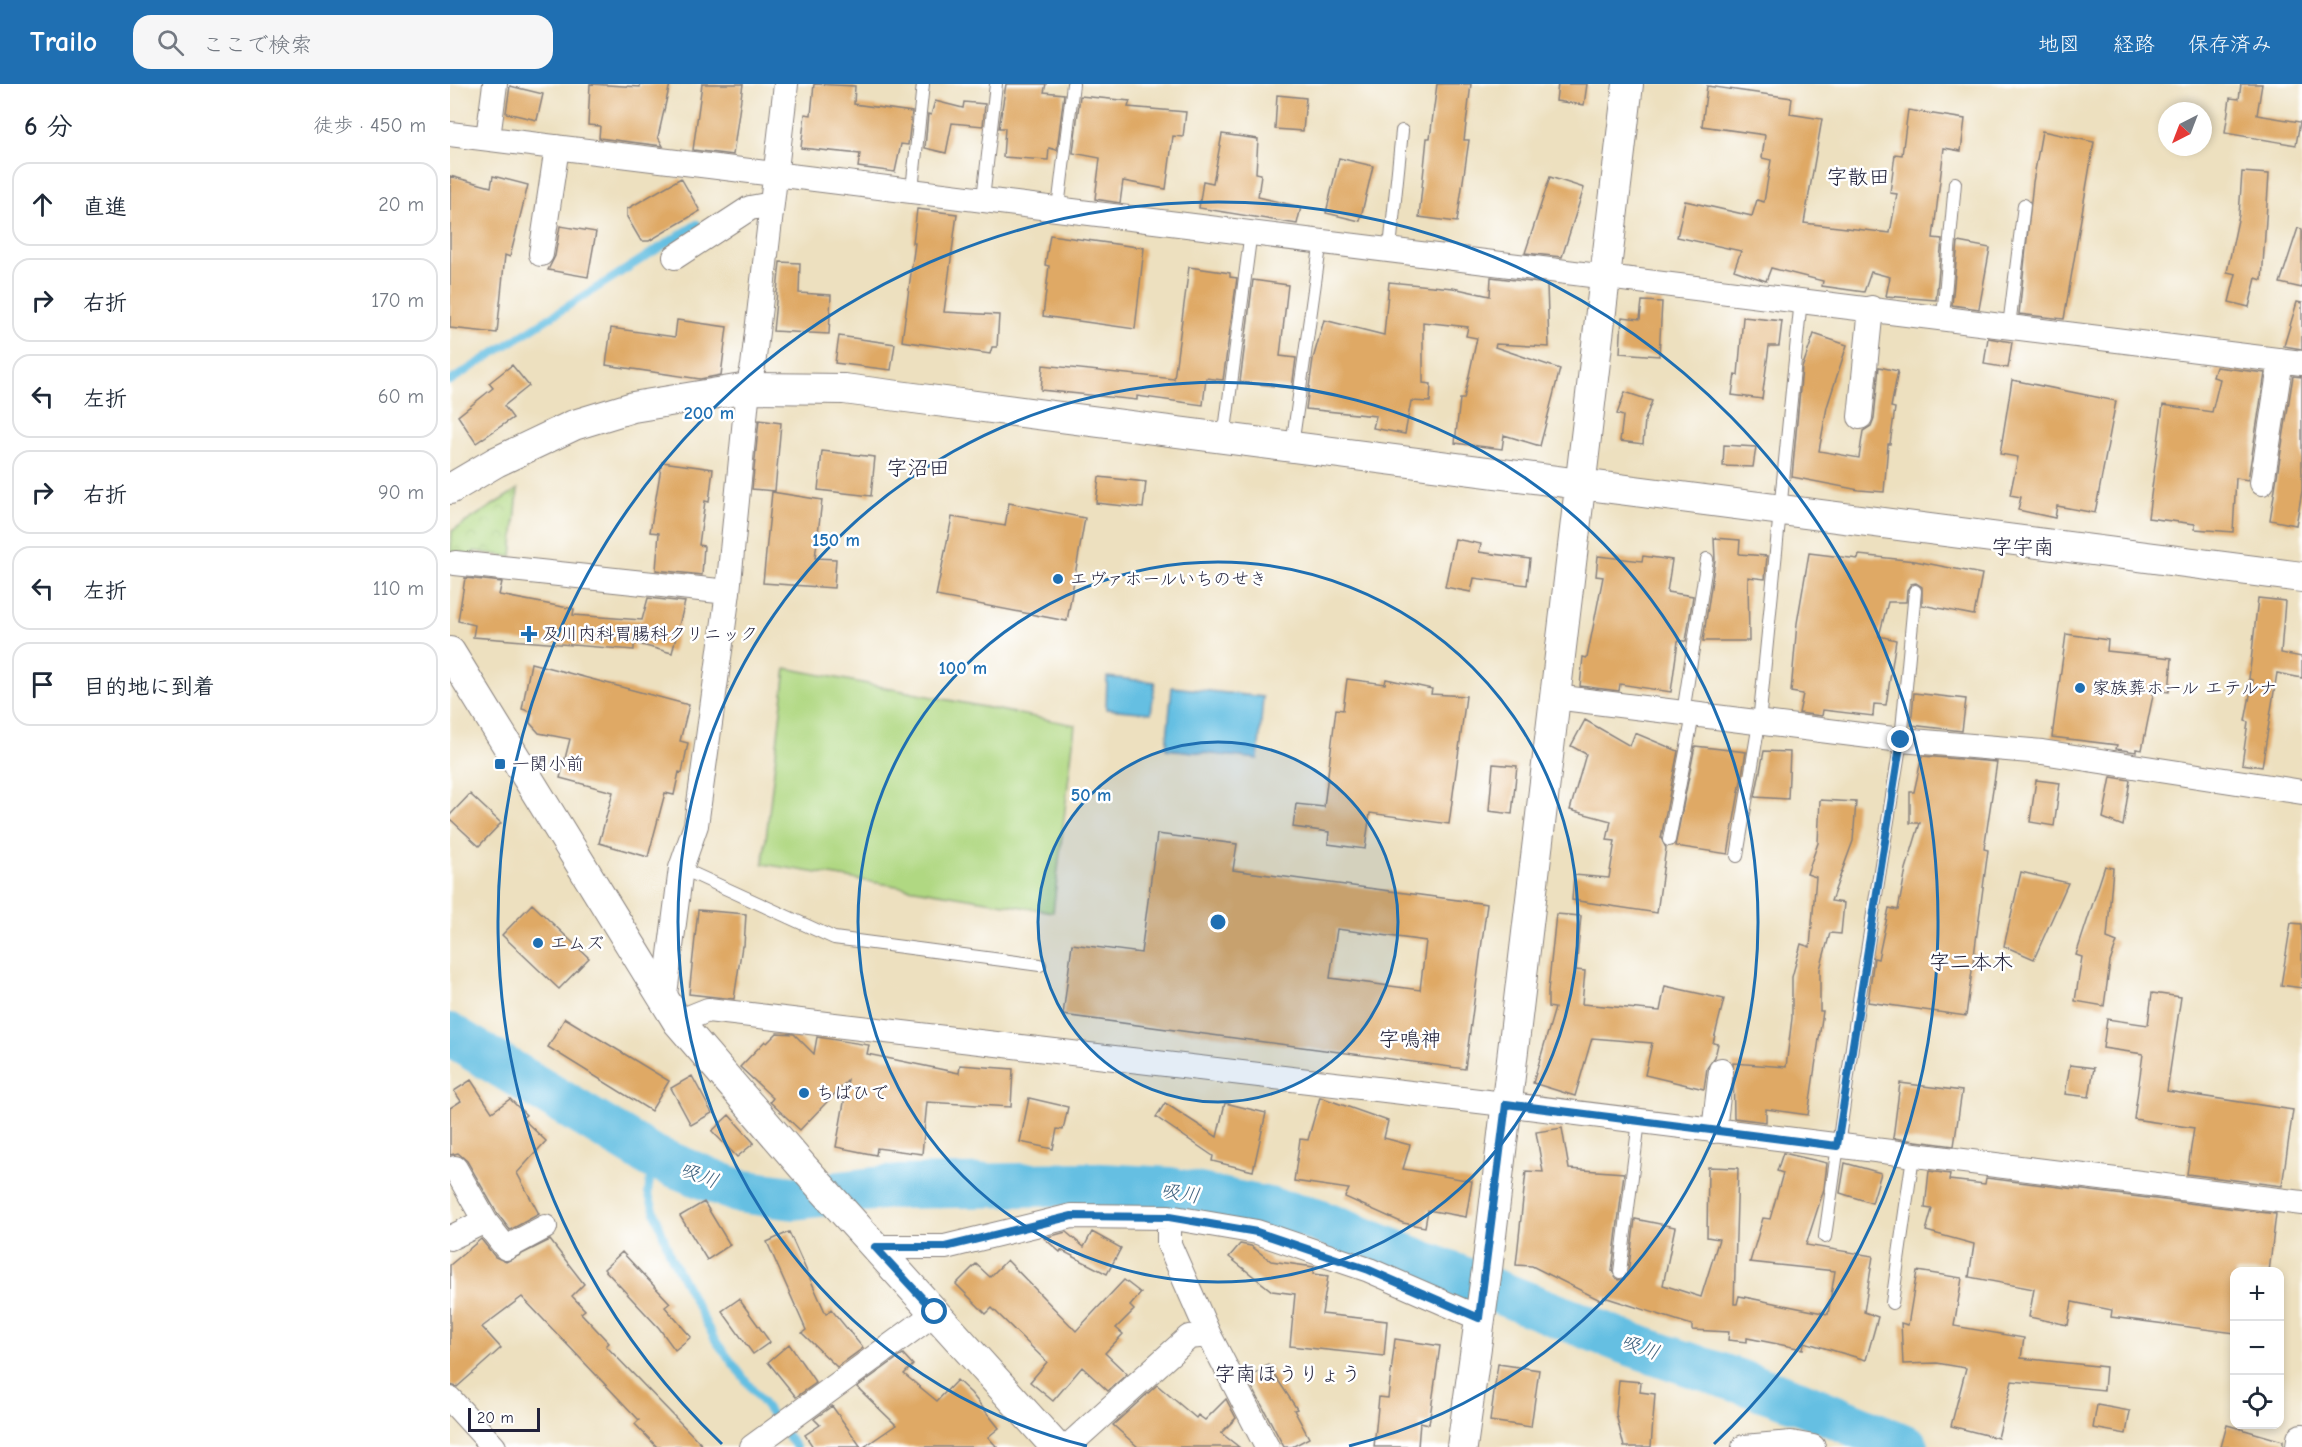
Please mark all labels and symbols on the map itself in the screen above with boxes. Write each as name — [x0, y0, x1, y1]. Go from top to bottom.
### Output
north arrow — [2158, 102, 2212, 156]
district label: 字散田 — [1827, 165, 1890, 189]
text: 200 m — [684, 403, 734, 424]
district label: 字沼田 — [887, 456, 950, 480]
text: 150 m — [812, 530, 860, 551]
district label: 字宇南 — [1992, 535, 2055, 559]
place label: エヴァホールいちのせき — [1070, 569, 1267, 590]
marker: エヴァホールいちのせき — [1051, 572, 1065, 586]
place label: 及川内科胃腸科クリニック — [542, 624, 758, 645]
marker: 及川内科胃腸科クリニック — [520, 625, 538, 643]
text: 100 m — [939, 658, 987, 679]
place label: 家族葬ホール エテルナ — [2092, 678, 2277, 699]
marker: 家族葬ホール エテルナ — [2073, 681, 2087, 695]
route end — [1887, 726, 1913, 752]
place label: 一関小前 — [512, 754, 584, 775]
marker: 一関小前 — [493, 757, 507, 771]
text: 50 m — [1071, 785, 1111, 806]
centre of rings — [1208, 912, 1228, 932]
place label: エムズ — [550, 933, 604, 954]
marker: エムズ — [531, 936, 545, 950]
district label: 字二本木 — [1929, 950, 2013, 974]
district label: 字鳴神 — [1379, 1027, 1442, 1051]
place label: ちばひで — [816, 1083, 888, 1104]
marker: ちばひで — [797, 1086, 811, 1100]
water label: 吸川 — [676, 1157, 722, 1193]
water label: 吸川 — [1158, 1179, 1202, 1207]
route start — [921, 1298, 947, 1324]
water label: 吸川 — [1617, 1329, 1663, 1365]
district label: 字南ほうりょう — [1215, 1362, 1362, 1386]
scale bar — [468, 1405, 540, 1432]

